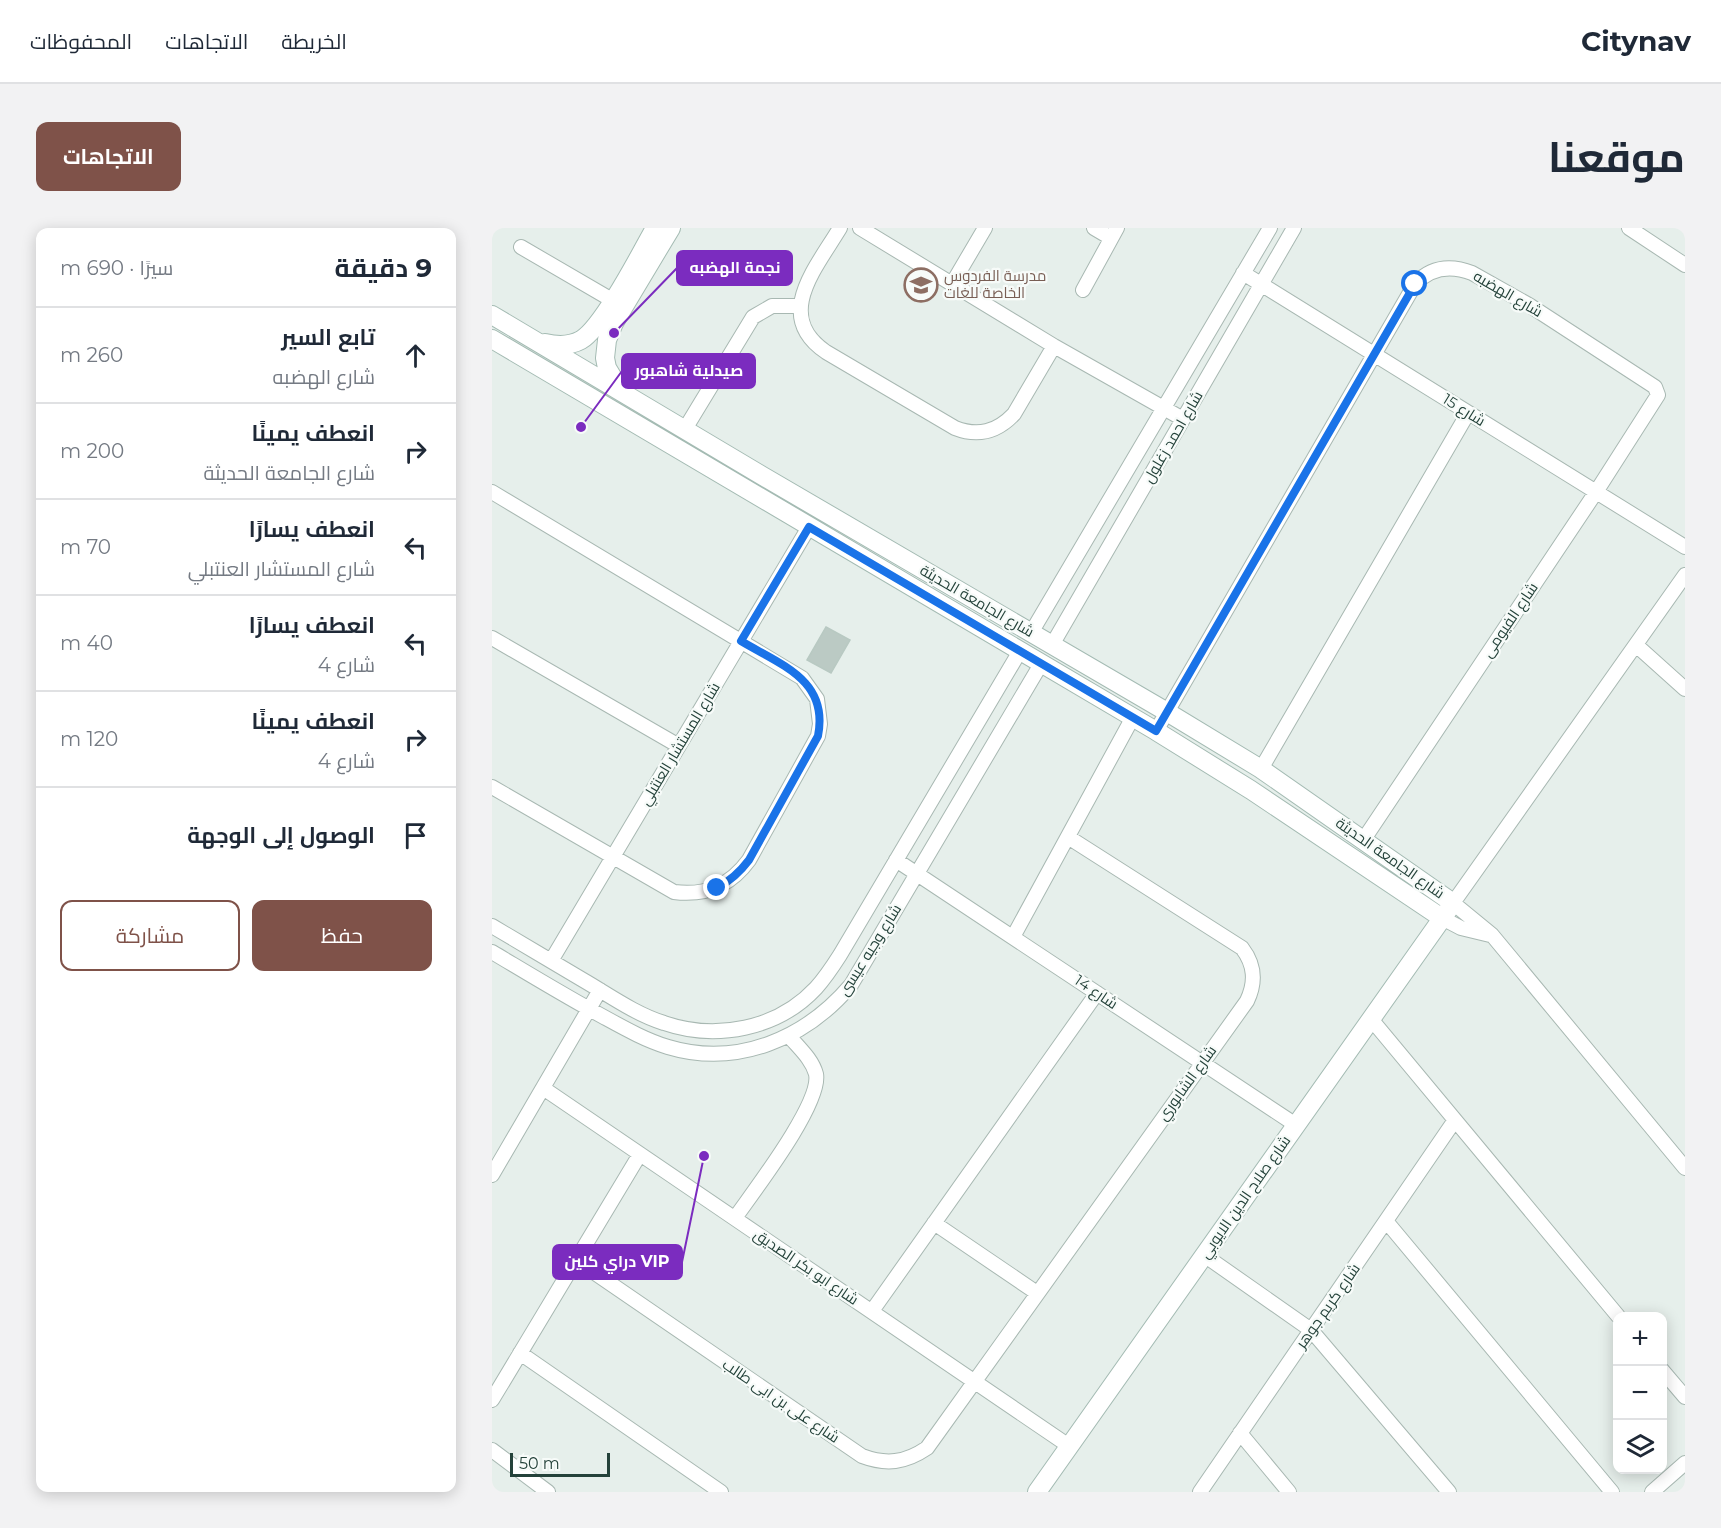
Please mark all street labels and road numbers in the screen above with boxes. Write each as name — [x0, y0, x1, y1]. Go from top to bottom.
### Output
street label: شارع الهضبه — [1469, 266, 1546, 323]
street label: شارع احمد زغلول — [1138, 387, 1208, 487]
street label: شارع 15 — [1438, 389, 1489, 432]
street label: شارع الجامعة الحديثة — [916, 560, 1038, 643]
street label: شارع الفيومى — [1477, 578, 1543, 662]
street label: شارع المستشار العنتبلي — [635, 679, 726, 810]
street label: شارع الجامعة الحديثة — [1331, 813, 1448, 904]
street label: شارع وجيه عيسى — [834, 900, 907, 1000]
street label: شارع 14 — [1070, 970, 1122, 1015]
street label: شارع الشابوري — [1153, 1041, 1223, 1126]
street label: شارع صلاح الدين الايوبي — [1195, 1131, 1297, 1264]
street label: شارع ابو بكر الصديق — [749, 1225, 862, 1310]
street label: شارع كريم جوهر — [1291, 1260, 1365, 1354]
street label: شارع على بن ابى طالب — [718, 1354, 843, 1448]

